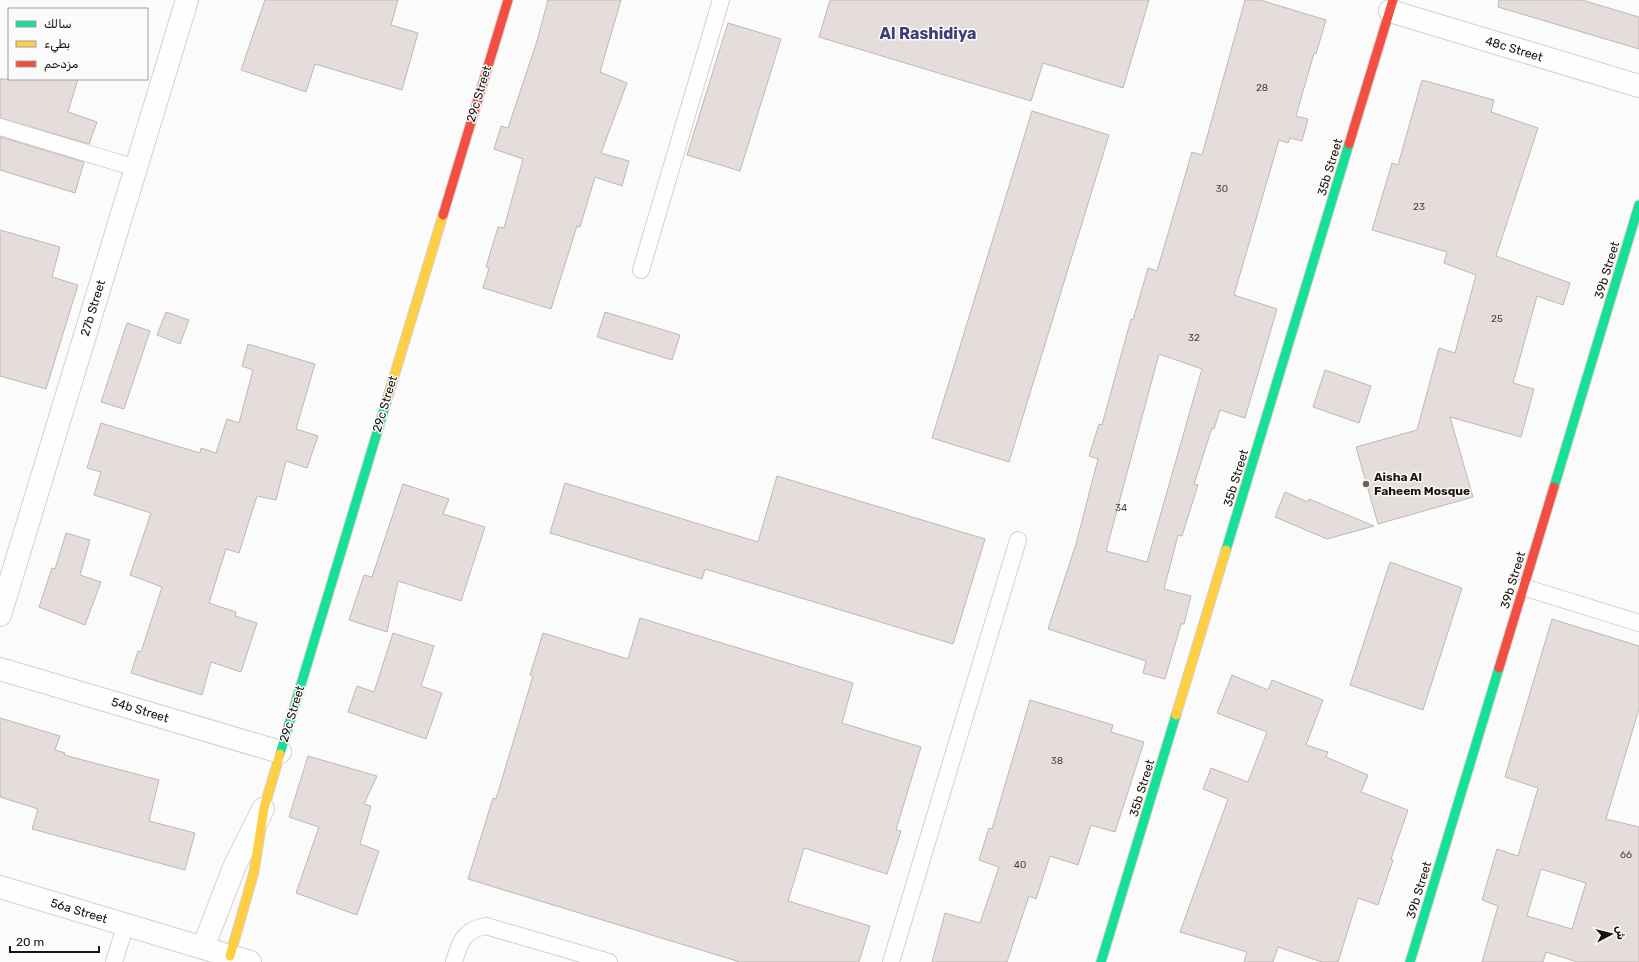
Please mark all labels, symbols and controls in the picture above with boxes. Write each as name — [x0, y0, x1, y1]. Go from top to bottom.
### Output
legend — [8, 8, 148, 80]
text: سالك — [44, 17, 72, 31]
district label: Al Rashidiya — [879, 24, 977, 43]
street label: 48c Street — [1484, 34, 1545, 64]
text: بطيء — [44, 37, 70, 53]
text: مزدحم — [44, 57, 79, 72]
street label: 29c Street — [464, 64, 494, 124]
house number: 28 — [1256, 82, 1268, 94]
street label: 35b Street — [1315, 136, 1345, 197]
house number: 30 — [1216, 183, 1228, 195]
house number: 23 — [1413, 201, 1425, 213]
street label: 39b Street — [1592, 239, 1622, 300]
street label: 27b Street — [78, 278, 108, 338]
house number: 25 — [1491, 313, 1503, 325]
house number: 32 — [1188, 332, 1200, 344]
street label: 29c Street — [370, 374, 400, 434]
street label: 35b Street — [1221, 447, 1251, 508]
place label: Aisha Al Faheem Mosque — [1374, 470, 1470, 498]
marker: Aisha Al Faheem Mosque — [1361, 479, 1371, 489]
house number: 34 — [1115, 502, 1127, 514]
street label: 39b Street — [1498, 549, 1528, 610]
street label: 29c Street — [277, 684, 307, 744]
street label: 54b Street — [110, 695, 171, 725]
house number: 38 — [1051, 755, 1063, 767]
street label: 35b Street — [1127, 757, 1157, 818]
house number: 66 — [1620, 849, 1632, 861]
house number: 40 — [1014, 859, 1026, 871]
street label: 39b Street — [1404, 859, 1434, 920]
street label: 56a Street — [49, 896, 109, 926]
north arrow — [1591, 914, 1631, 954]
text: ش — [1613, 925, 1628, 941]
scale bar — [10, 928, 99, 954]
text: 20 m — [16, 935, 44, 949]

